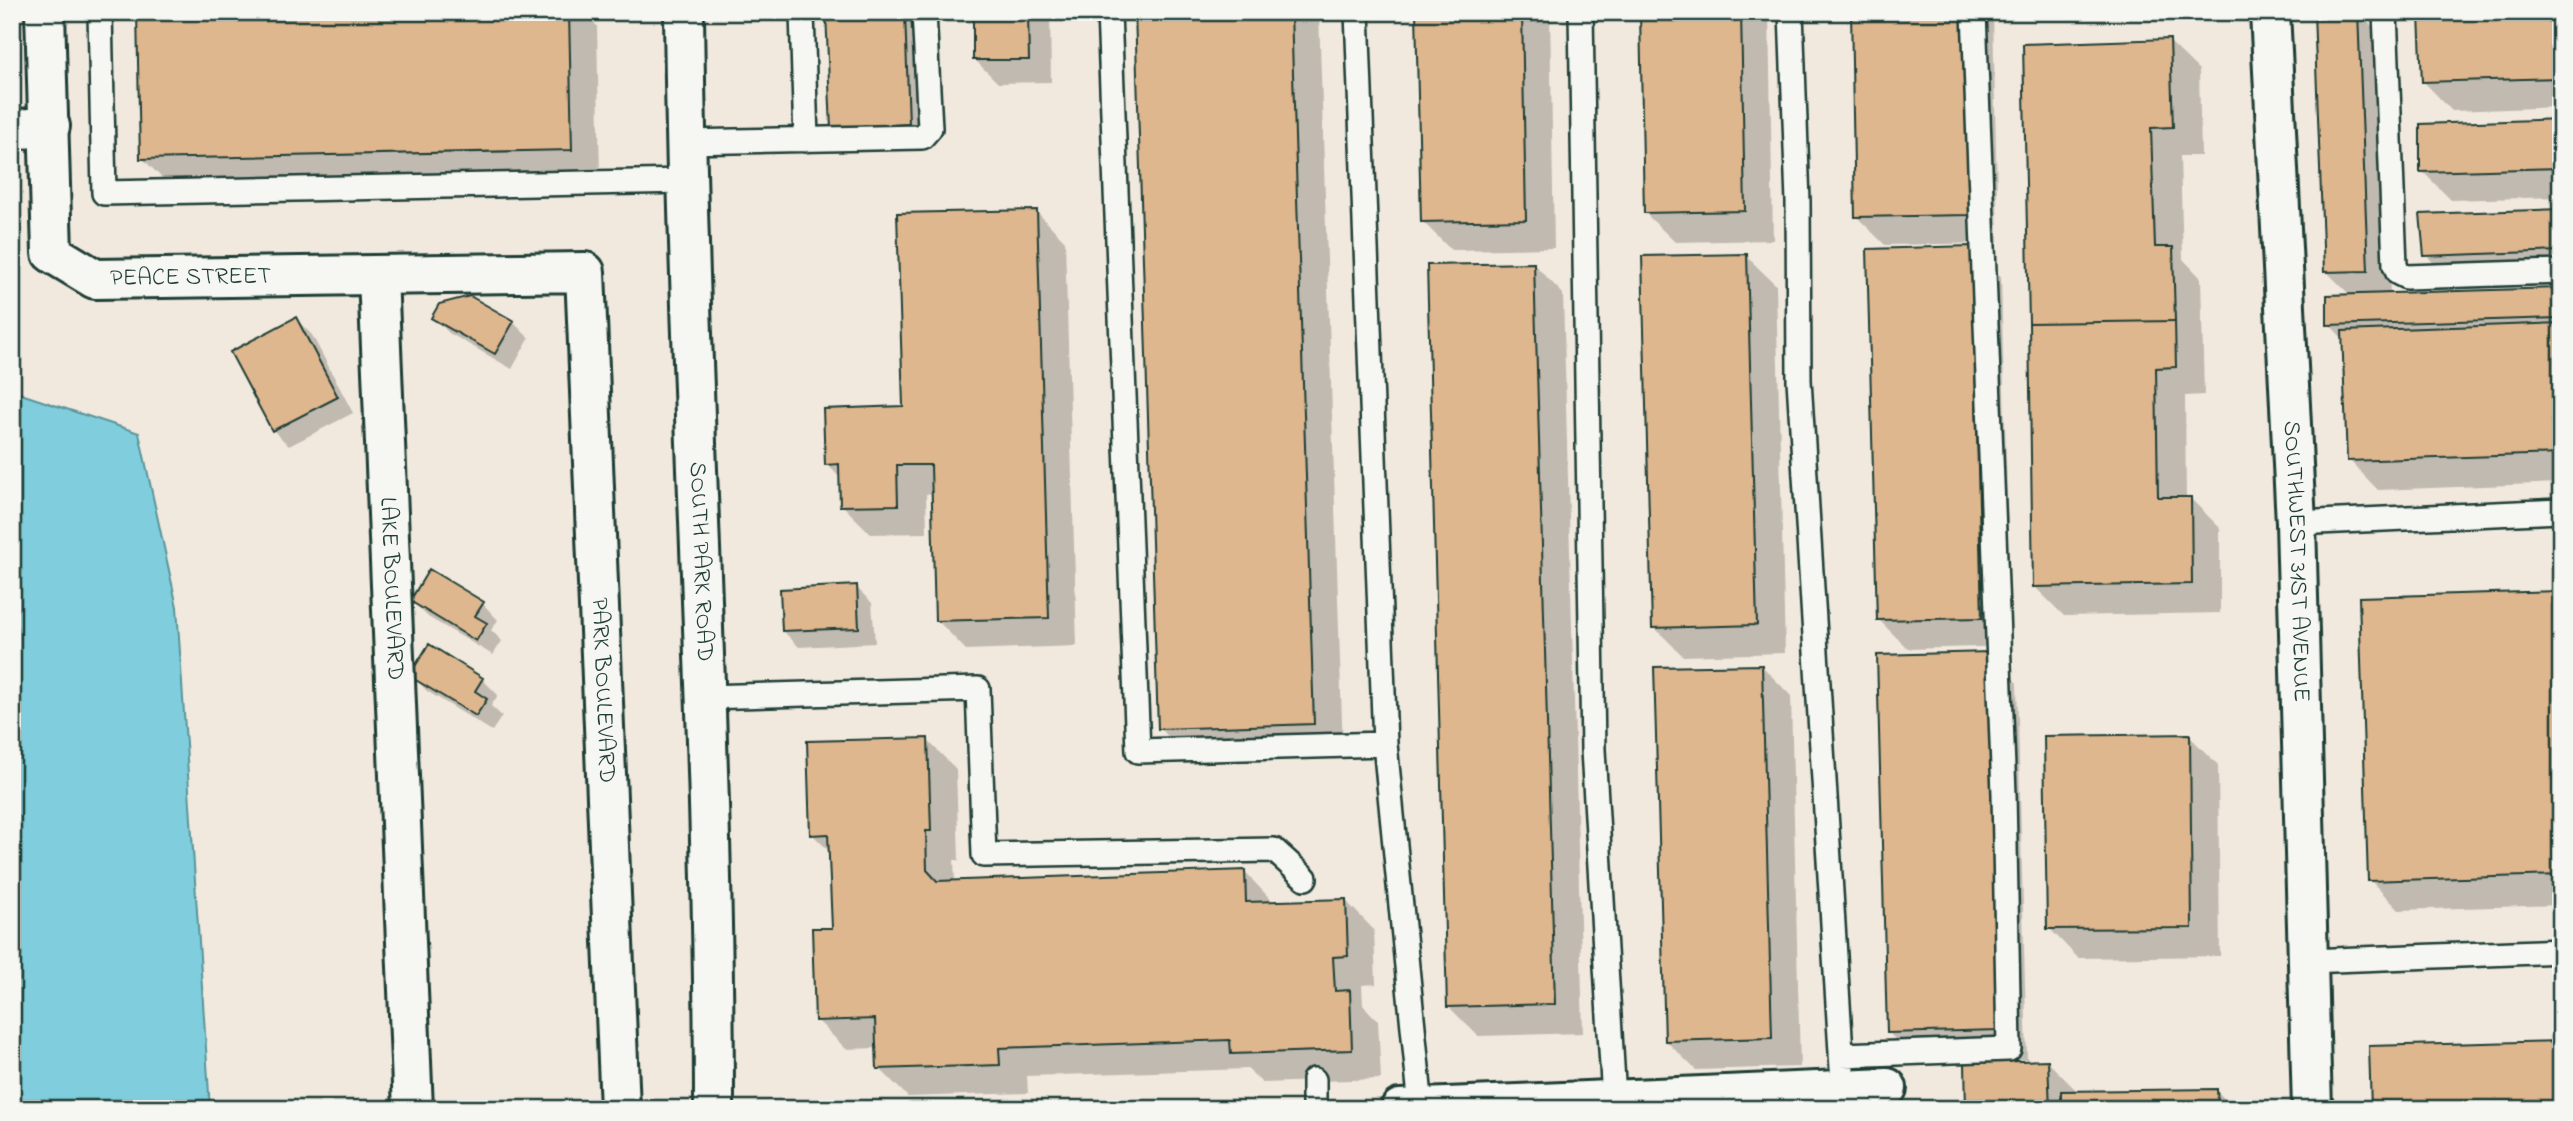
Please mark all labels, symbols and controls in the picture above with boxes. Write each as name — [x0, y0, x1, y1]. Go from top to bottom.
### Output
street label: PEACE STREET — [110, 259, 272, 296]
street label: SOUTHWEST 31ST AVENUE — [2273, 420, 2318, 703]
street label: SOUTH PARK ROAD — [679, 461, 722, 662]
street label: LAKE BOULEVARD — [370, 496, 412, 681]
street label: PARK BOULEVARD — [581, 597, 624, 784]

